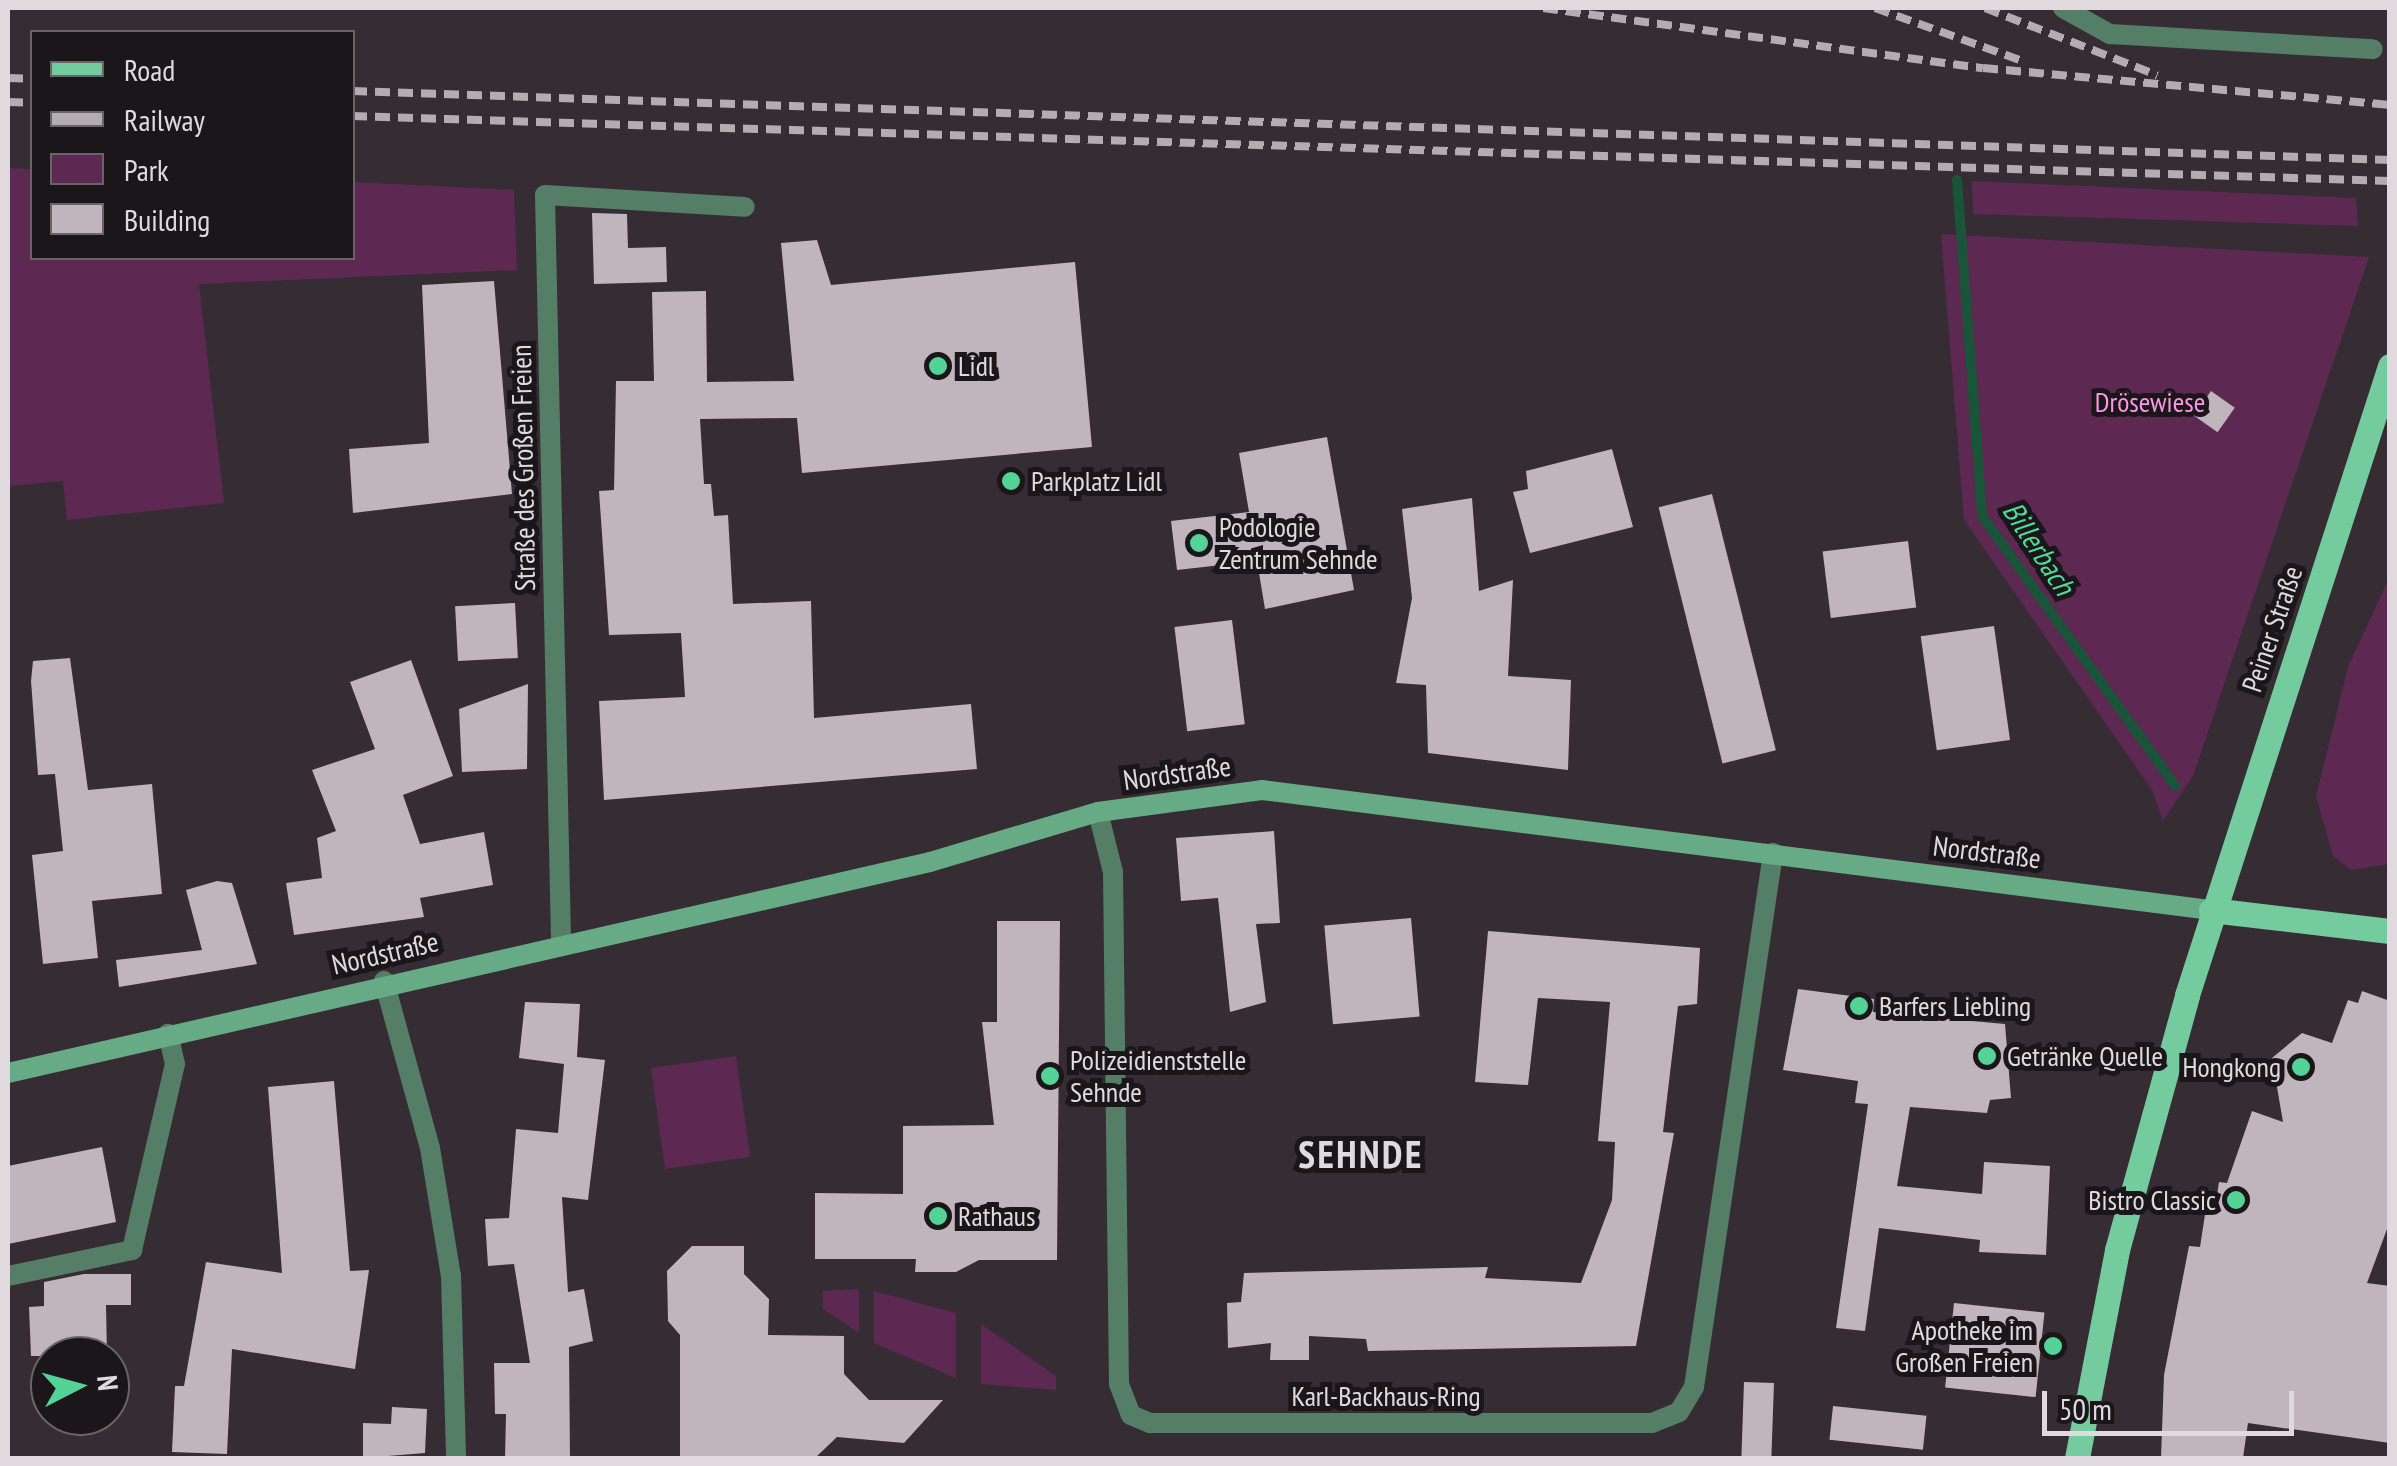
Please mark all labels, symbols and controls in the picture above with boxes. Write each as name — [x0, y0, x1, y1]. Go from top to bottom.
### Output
legend — [30, 30, 355, 260]
text: Road — [124, 50, 175, 89]
text: Railway — [124, 100, 205, 139]
text: Park — [124, 150, 169, 189]
text: Building — [124, 200, 210, 239]
street label: Straße des Großen Freien — [504, 344, 542, 592]
place label: Lidl — [958, 349, 994, 383]
marker: Lidl — [927, 355, 949, 377]
park label: Drösewiese — [2095, 385, 2205, 419]
place label: Parkplatz Lidl — [1031, 464, 1163, 498]
marker: Parkplatz Lidl — [1000, 470, 1022, 492]
water label: Billerbach — [1996, 495, 2082, 601]
place label: Podologie Zentrum Sehnde — [1219, 510, 1378, 576]
marker: Podologie Zentrum Sehnde — [1188, 532, 1210, 554]
street label: Peiner Straße — [2235, 562, 2309, 696]
street label: Nordstraße — [1121, 749, 1233, 797]
street label: Nordstraße — [1931, 829, 2043, 875]
street label: Nordstraße — [328, 924, 442, 982]
place label: Barfers Liebling — [1879, 989, 2031, 1023]
marker: Barfers Liebling — [1848, 995, 1870, 1017]
place label: Getränke Quelle — [2007, 1039, 2163, 1073]
place label: Polizeidienststelle Sehnde — [1070, 1043, 1246, 1109]
marker: Getränke Quelle — [1976, 1045, 1998, 1067]
place label: Hongkong — [2182, 1050, 2281, 1084]
marker: Hongkong — [2290, 1056, 2312, 1078]
marker: Polizeidienststelle Sehnde — [1039, 1065, 1061, 1087]
district label: SEHNDE — [1298, 1131, 1424, 1177]
place label: Bistro Classic — [2088, 1183, 2216, 1217]
marker: Bistro Classic — [2225, 1189, 2247, 1211]
place label: Rathaus — [958, 1199, 1035, 1233]
marker: Rathaus — [927, 1205, 949, 1227]
place label: Apotheke im Großen Freien — [1895, 1313, 2033, 1379]
marker: Apotheke im Großen Freien — [2042, 1335, 2064, 1357]
north arrow — [30, 1336, 130, 1436]
scale bar — [2047, 1371, 2300, 1433]
text: N — [89, 1374, 128, 1392]
street label: Karl-Backhaus-Ring — [1291, 1379, 1481, 1413]
text: 50 m — [2059, 1389, 2112, 1428]

